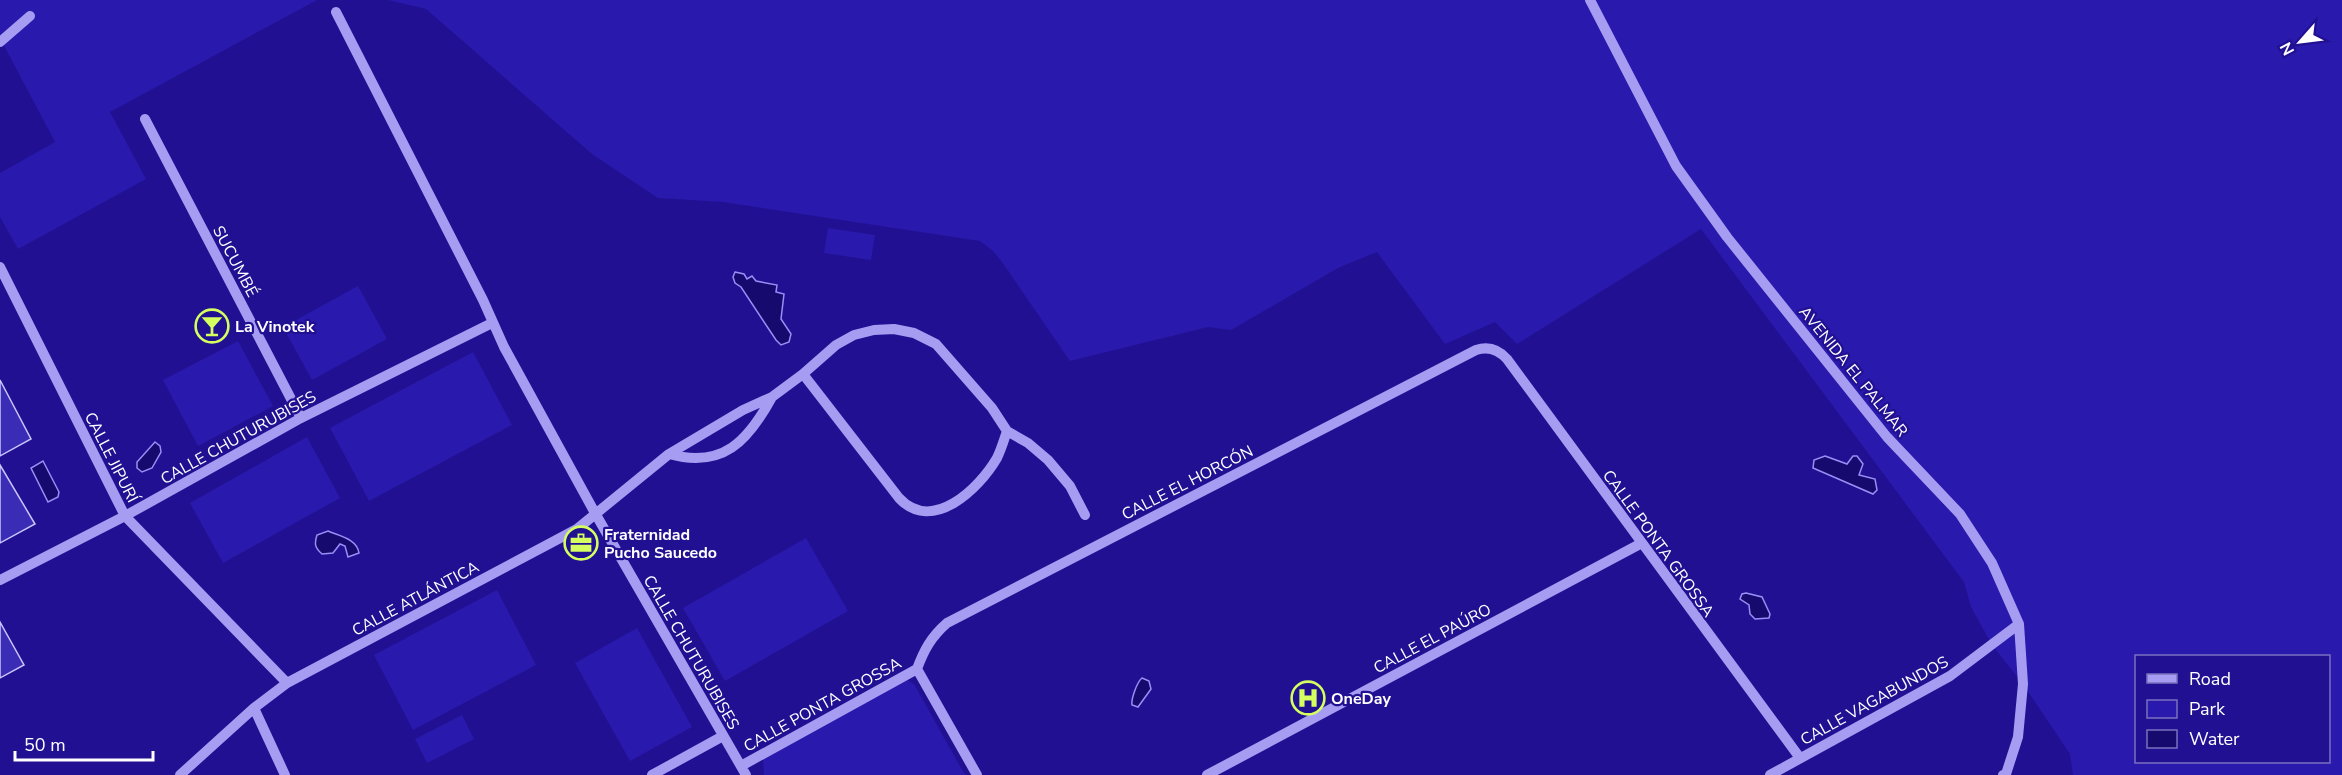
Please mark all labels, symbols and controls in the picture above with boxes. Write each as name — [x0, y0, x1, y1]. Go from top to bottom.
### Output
north arrow — [2270, 12, 2330, 72]
text: N — [2275, 38, 2300, 59]
street label: SUCUMBÉ — [207, 222, 263, 301]
street label: AVENIDA EL PALMAR — [1794, 302, 1913, 442]
bar icon: La Vinotek — [194, 308, 230, 344]
place label: La Vinotek — [235, 316, 315, 338]
street label: CALLE CHUTURUBISES — [157, 386, 320, 490]
street label: CALLE JIPURÍ — [79, 408, 144, 507]
street label: CALLE EL HORCÓN — [1118, 440, 1257, 526]
street label: CALLE PONTA GROSSA — [1597, 465, 1719, 622]
place label: Fraternidad Pucho Saucedo — [604, 524, 717, 564]
office icon: Fraternidad Pucho Saucedo — [563, 525, 599, 561]
street label: CALLE ATLÁNTICA — [348, 556, 483, 642]
street label: CALLE CHUTURUBISES — [638, 571, 744, 734]
street label: CALLE EL PAÚRO — [1370, 599, 1495, 679]
street label: CALLE VAGABUNDOS — [1796, 651, 1953, 751]
street label: CALLE PONTA GROSSA — [740, 652, 906, 757]
legend — [2135, 655, 2330, 763]
text: Road — [2189, 667, 2231, 691]
hospital icon: OneDay — [1290, 680, 1326, 716]
place label: OneDay — [1331, 688, 1391, 710]
text: Park — [2189, 697, 2226, 721]
scale bar — [15, 724, 153, 762]
text: Water — [2189, 727, 2240, 751]
text: 50 m — [24, 733, 66, 757]

